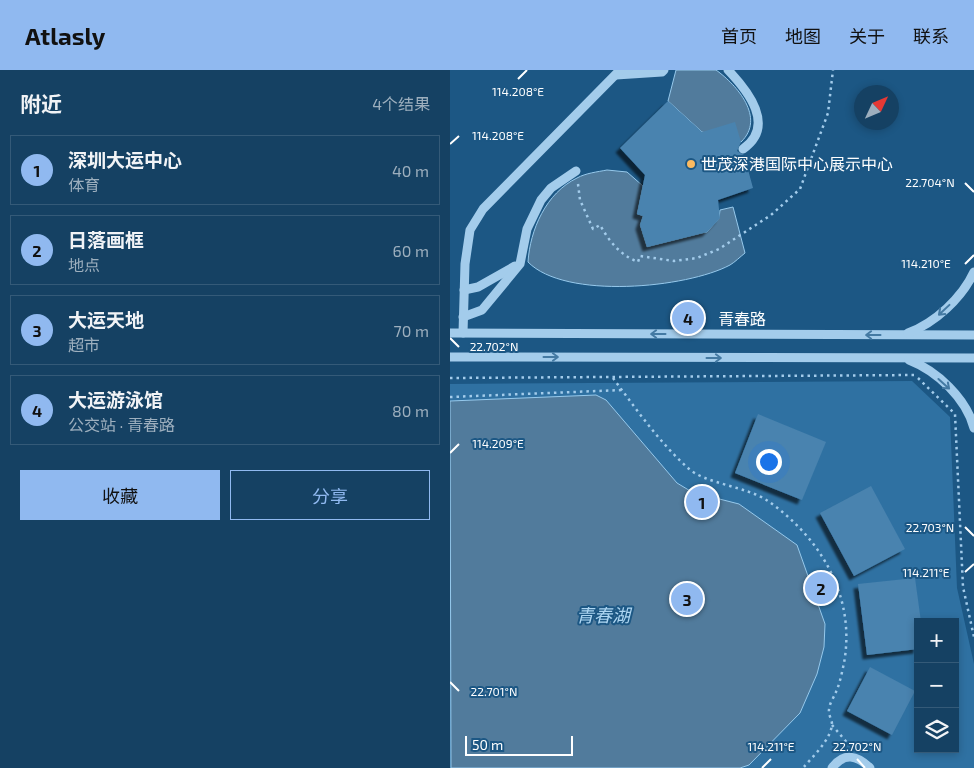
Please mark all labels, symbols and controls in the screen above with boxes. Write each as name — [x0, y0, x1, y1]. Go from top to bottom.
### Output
text: Atlasly — [25, 21, 105, 50]
text: 首页 — [721, 25, 757, 47]
text: 地图 — [785, 25, 821, 47]
text: 关于 — [849, 25, 885, 47]
text: 联系 — [913, 25, 949, 47]
text: 114.208°E — [492, 84, 544, 98]
north arrow — [854, 85, 899, 130]
text: 附近 — [20, 91, 62, 116]
text: 4个结果 — [372, 94, 430, 113]
text: 114.208°E — [472, 128, 524, 142]
text: 深圳大运中心 — [68, 148, 182, 171]
place label: 世茂深港国际中心展示中心 — [701, 154, 893, 173]
marker: 世茂深港国际中心展示中心 — [685, 158, 697, 170]
text: 1 — [34, 161, 40, 180]
text: 40 m — [392, 161, 429, 180]
text: 体育 — [68, 175, 100, 194]
text: 22.704°N — [905, 175, 955, 189]
text: 日落画框 — [68, 228, 144, 251]
text: 2 — [32, 241, 42, 260]
text: 60 m — [393, 241, 429, 260]
text: 地点 — [68, 255, 100, 274]
text: 114.210°E — [901, 256, 951, 270]
pin: 4 — [672, 299, 704, 337]
one-way arrow — [938, 303, 950, 315]
text: 大运天地 — [68, 308, 144, 331]
street label: 青春路 — [718, 309, 766, 328]
text: 3 — [32, 321, 42, 340]
text: 70 m — [394, 321, 429, 340]
one-way arrow — [650, 329, 666, 339]
one-way arrow — [865, 330, 882, 340]
text: 超市 — [68, 335, 100, 354]
text: 22.702°N — [470, 339, 518, 353]
one-way arrow — [542, 352, 559, 362]
one-way arrow — [705, 353, 721, 363]
one-way arrow — [938, 378, 951, 390]
text: 大运游泳馆 — [68, 388, 163, 411]
text: 4 — [32, 401, 42, 420]
text: 80 m — [392, 401, 429, 420]
text: 公交站 · 青春路 — [68, 415, 175, 434]
text: 114.209°E — [472, 436, 524, 450]
your location — [756, 449, 782, 475]
button: 收藏 — [20, 470, 220, 520]
button: 分享 — [230, 470, 430, 520]
pin: 1 — [686, 483, 718, 521]
text: 22.703°N — [906, 520, 954, 534]
text: 114.211°E — [902, 565, 950, 579]
pin: 2 — [805, 569, 837, 607]
pin: 3 — [671, 580, 703, 618]
water label: 青春湖 — [576, 604, 633, 626]
map controls — [914, 618, 959, 753]
button: + — [914, 618, 959, 663]
button: − — [914, 663, 959, 708]
text: 22.701°N — [471, 684, 517, 698]
button: layers — [914, 708, 959, 753]
scale bar — [465, 733, 572, 756]
text: 50 m — [472, 736, 503, 753]
text: 114.211°E — [747, 739, 795, 753]
text: 22.702°N — [833, 739, 881, 753]

